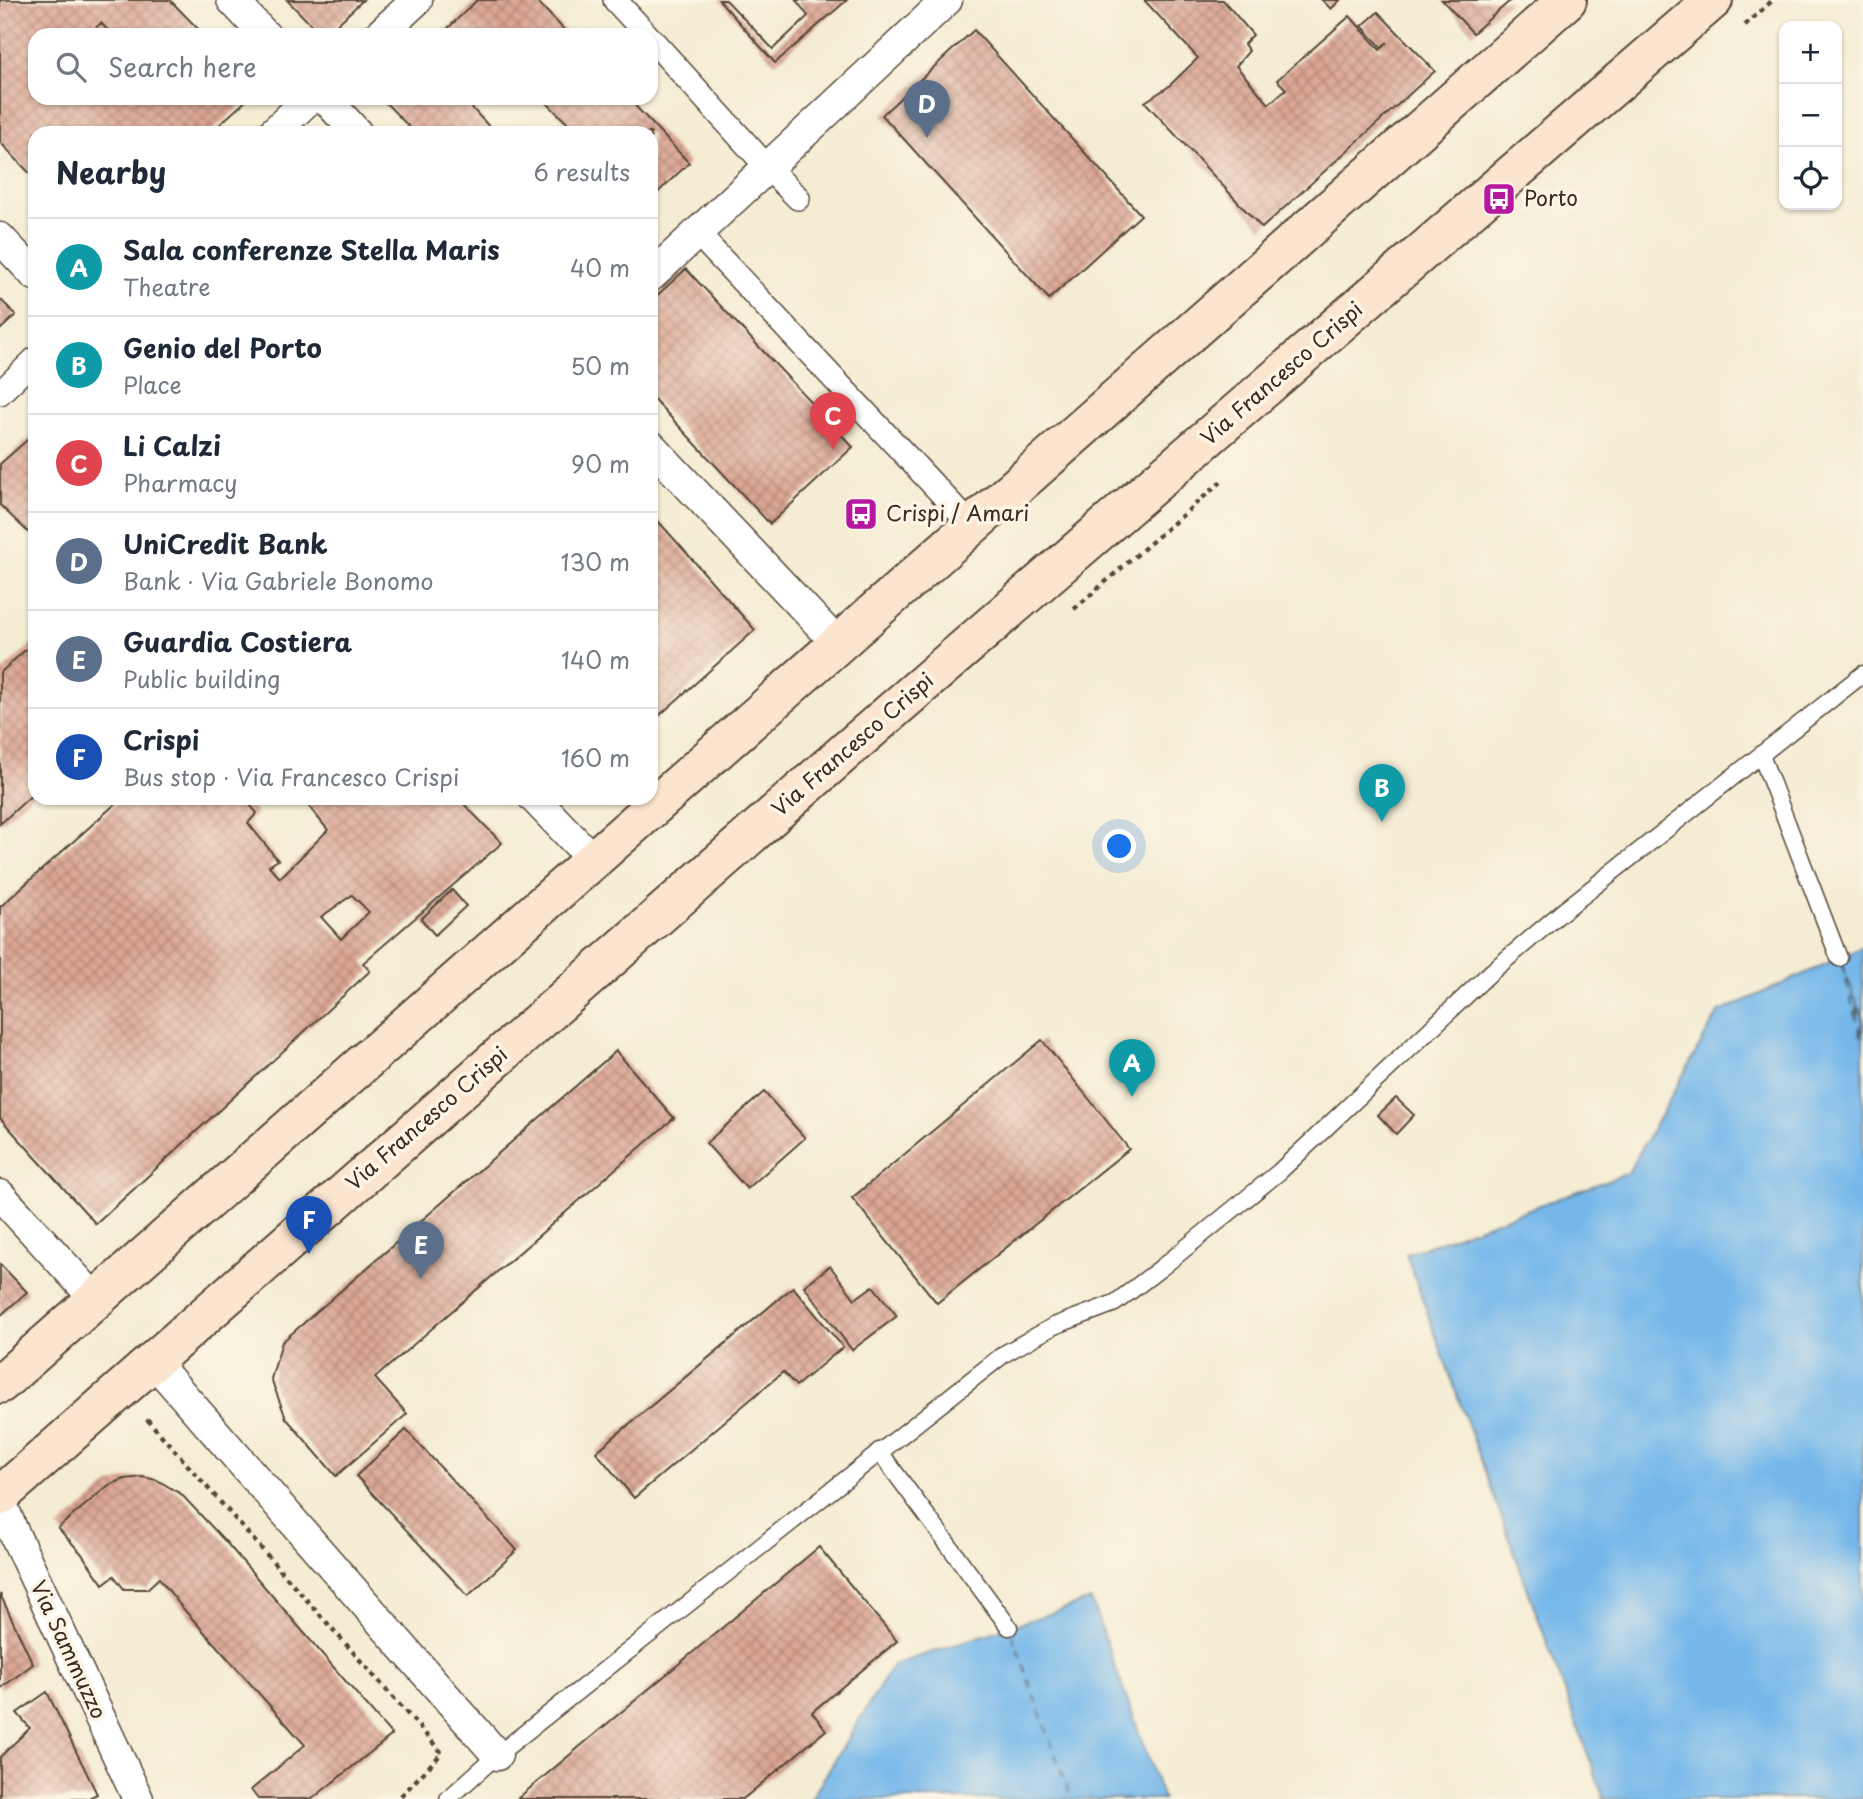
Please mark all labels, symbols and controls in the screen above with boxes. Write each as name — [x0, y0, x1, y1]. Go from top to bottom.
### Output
map controls — [1779, 21, 1842, 210]
button: + — [1779, 21, 1842, 84]
search box — [28, 28, 658, 105]
text: Search here — [108, 47, 257, 86]
icon: search — [52, 48, 90, 86]
pin: D — [904, 80, 950, 138]
button: − — [1779, 84, 1842, 147]
button: locate — [1779, 147, 1842, 210]
text: Nearby — [56, 149, 166, 194]
text: 6 results — [534, 154, 630, 189]
bus stop icon: Porto — [1480, 180, 1518, 218]
place label: Porto — [1524, 181, 1578, 213]
text: Sala conferenze Stella Maris — [123, 230, 500, 269]
text: A — [70, 250, 88, 285]
text: 40 m — [570, 250, 630, 285]
text: Theatre — [123, 269, 210, 304]
street label: Via Francesco Crispi — [1192, 293, 1369, 452]
text: Genio del Porto — [123, 328, 322, 367]
text: B — [71, 348, 87, 383]
text: 50 m — [570, 348, 630, 383]
text: Place — [123, 367, 182, 402]
pin: C — [810, 392, 856, 450]
text: Li Calzi — [123, 426, 221, 465]
text: C — [70, 446, 88, 481]
text: 90 m — [571, 446, 630, 481]
text: Pharmacy — [123, 465, 237, 500]
bus stop icon: Crispi / Amari — [842, 495, 880, 533]
place label: Crispi / Amari — [886, 496, 1029, 528]
text: UniCredit Bank — [123, 524, 328, 563]
text: D — [70, 544, 88, 579]
text: 130 m — [560, 544, 630, 579]
text: Bank · Via Gabriele Bonomo — [123, 563, 433, 598]
text: Guardia Costiera — [123, 622, 352, 661]
text: E — [72, 642, 86, 677]
text: 140 m — [561, 642, 630, 677]
text: Public building — [123, 661, 280, 696]
street label: Via Francesco Crispi — [763, 664, 940, 823]
text: Crispi — [123, 720, 199, 759]
text: F — [72, 740, 86, 775]
text: 160 m — [561, 740, 630, 775]
text: Bus stop · Via Francesco Crispi — [123, 759, 459, 794]
pin: B — [1359, 764, 1405, 822]
your location — [1102, 829, 1136, 863]
street label: Via Francesco Crispi — [337, 1038, 514, 1197]
pin: A — [1109, 1039, 1155, 1097]
pin: F — [286, 1196, 332, 1254]
pin: E — [398, 1221, 444, 1279]
street label: Via Sammuzzo — [24, 1575, 116, 1724]

